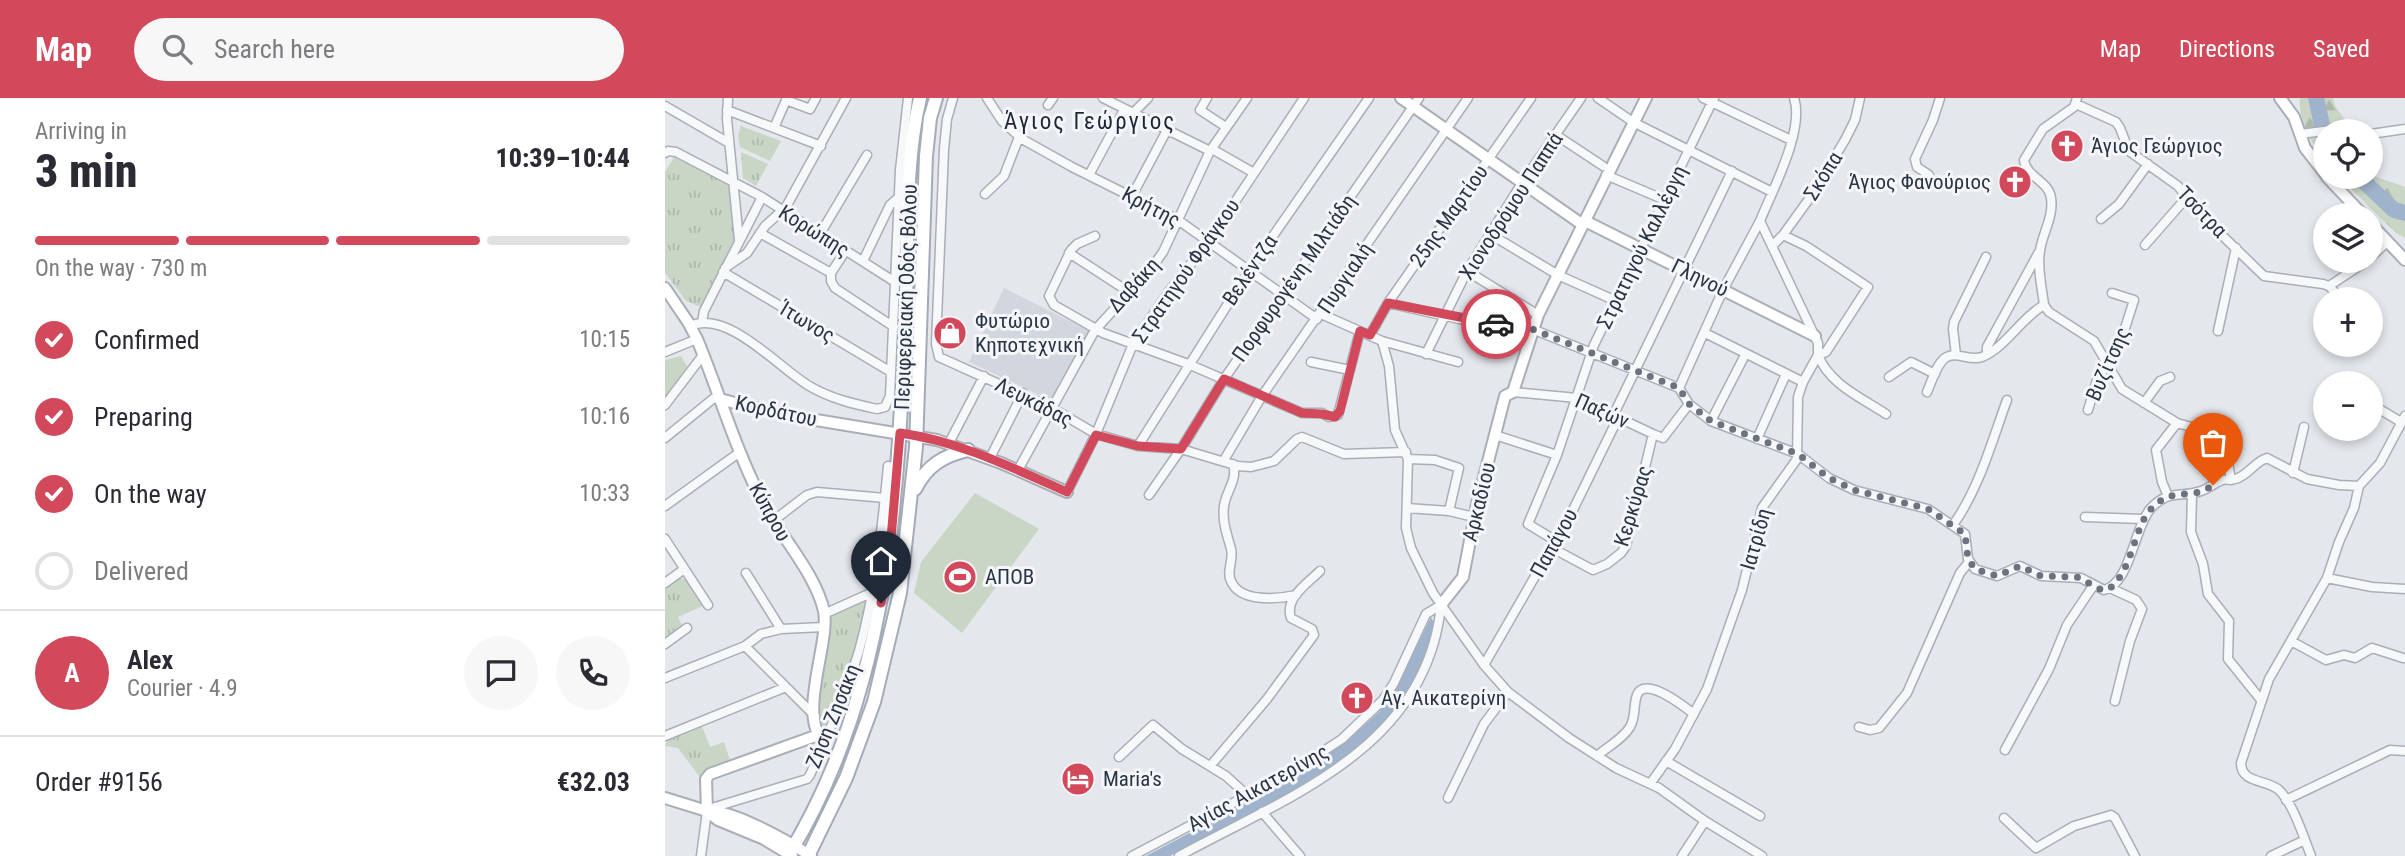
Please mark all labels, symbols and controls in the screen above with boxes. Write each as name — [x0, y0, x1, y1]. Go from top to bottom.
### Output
search box — [134, 18, 624, 81]
text: Map — [35, 30, 92, 69]
icon: search — [158, 30, 196, 68]
text: Search here — [214, 34, 335, 64]
text: Map — [2100, 35, 2141, 63]
text: Directions — [2179, 35, 2275, 63]
text: Saved — [2313, 35, 2370, 63]
district label: Άγιος Γεώργιος — [1004, 108, 1176, 135]
text: Arriving in — [35, 118, 127, 145]
map controls — [2313, 119, 2383, 441]
button: locate — [2313, 119, 2383, 189]
street label: Χιονοδρόμου Παππά — [1454, 127, 1568, 284]
church icon: Άγιος Γεώργιος — [2048, 127, 2086, 165]
place label: Άγιος Γεώργιος — [2091, 134, 2223, 158]
text: 10:39–10:44 — [496, 143, 630, 173]
text: 3 min — [35, 144, 138, 198]
street label: Σκόπα — [1799, 147, 1847, 205]
street label: 25ης Μαρτίου — [1405, 160, 1493, 272]
street label: Στρατηγού Καλλέργη — [1592, 162, 1692, 332]
church icon: Άγιος Φανούριος — [1996, 163, 2034, 201]
place label: Άγιος Φανούριος — [1848, 170, 1991, 194]
street label: Κρήτης — [1118, 182, 1184, 232]
street label: Τσότρα — [2172, 182, 2232, 243]
street label: Περιφερειακή Οδός Βόλου — [890, 184, 922, 410]
street label: Πορφυρογένη Μιλτιάδη — [1227, 190, 1361, 366]
street label: Στρατηγού Φράγκου — [1127, 194, 1245, 348]
street label: Κορώπης — [774, 200, 854, 262]
button: layers — [2313, 203, 2383, 273]
street label: Βελέντζα — [1218, 230, 1283, 310]
street label: Πυργιαλή — [1313, 238, 1377, 318]
street label: Δαβάκη — [1103, 253, 1165, 317]
street label: Γληνού — [1668, 254, 1732, 302]
text: On the way · 730 m — [35, 255, 207, 282]
button: + — [2313, 287, 2383, 357]
courier — [1461, 289, 1531, 359]
street label: Ίτωνος — [774, 296, 839, 348]
icon: car — [1477, 305, 1515, 343]
place label: Φυτώριο Κηποτεχνική — [975, 309, 1084, 357]
shop icon: Φυτώριο Κηποτεχνική — [931, 314, 969, 352]
icon: check — [35, 321, 73, 359]
street label: Βυζίτσης — [2081, 324, 2135, 404]
text: Confirmed — [94, 325, 200, 355]
text: 10:15 — [579, 326, 630, 353]
button: − — [2313, 371, 2383, 441]
street label: Λευκάδας — [991, 372, 1077, 432]
street label: Παξών — [1571, 389, 1633, 433]
street label: Κορδάτου — [733, 391, 819, 431]
icon: check — [35, 398, 73, 436]
text: Preparing — [94, 402, 193, 432]
text: 10:16 — [579, 403, 630, 430]
pin — [2183, 413, 2243, 485]
icon: bag — [2194, 424, 2232, 462]
street label: Αρκαδίου — [1458, 460, 1500, 544]
street label: Κερκύρας — [1609, 463, 1657, 549]
icon: check — [35, 475, 73, 513]
street label: Κύπρου — [744, 478, 796, 546]
text: On the way — [94, 479, 207, 509]
text: 10:33 — [579, 480, 630, 507]
street label: Παπάγου — [1525, 505, 1583, 581]
street label: Ιατρίδη — [1736, 505, 1776, 573]
pin — [851, 531, 911, 603]
icon: home — [862, 542, 900, 580]
text: Delivered — [94, 556, 189, 586]
sports icon: ΑΠΟΒ — [941, 558, 979, 596]
place label: ΑΠΟΒ — [985, 565, 1034, 589]
button: chat — [464, 636, 538, 710]
button: phone — [556, 636, 630, 710]
text: Alex — [127, 645, 173, 675]
text: A — [64, 658, 80, 688]
street label: Ζήση Ζησάκη — [801, 660, 865, 772]
text: Courier · 4.9 — [127, 675, 238, 702]
church icon: Αγ. Αικατερίνη — [1338, 679, 1376, 717]
place label: Αγ. Αικατερίνη — [1381, 686, 1506, 710]
street label: Αγίας Αικατερίνης — [1183, 739, 1333, 837]
hotel icon: Maria's — [1059, 760, 1097, 798]
text: Order #9156 — [35, 767, 163, 797]
text: €32.03 — [557, 767, 630, 797]
place label: Maria's — [1103, 767, 1162, 791]

